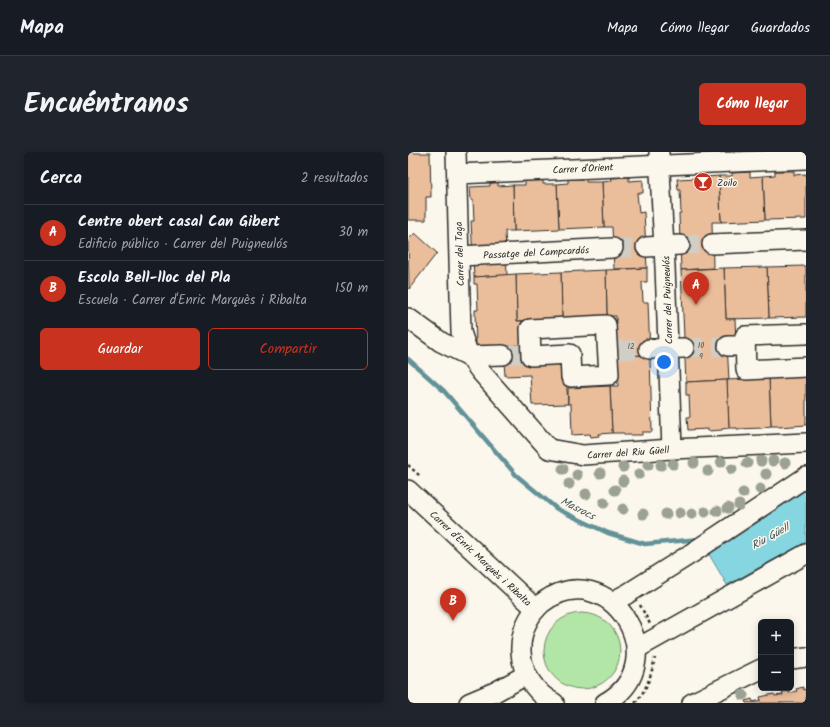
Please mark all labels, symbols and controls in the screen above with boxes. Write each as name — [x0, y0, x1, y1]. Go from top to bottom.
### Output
text: Mapa — [20, 13, 64, 43]
text: Mapa — [607, 17, 638, 39]
text: Cómo llegar — [660, 17, 729, 39]
text: Guardados — [751, 17, 810, 39]
text: Encuéntranos — [24, 82, 189, 127]
button: Cómo llegar — [699, 83, 806, 125]
street label: Carrer d'Orient — [552, 159, 614, 179]
text: Cerca — [40, 165, 82, 192]
text: 2 resultados — [301, 168, 368, 189]
bar icon: Zoilo — [692, 171, 714, 193]
place label: Zoilo — [717, 175, 738, 191]
text: Centre obert casal Can Gibert — [78, 210, 280, 234]
street label: Carrer del Taga — [451, 221, 469, 287]
text: A — [49, 222, 57, 243]
text: 30 m — [339, 222, 368, 243]
text: Edificio público · Carrer del Puigneulós — [78, 234, 288, 255]
street label: Passatge del Campcardós — [483, 242, 590, 264]
street label: Carrer del Puigneulós — [658, 255, 678, 344]
text: Escola Bell-lloc del Pla — [78, 266, 230, 290]
pin: A — [683, 272, 709, 305]
text: B — [49, 278, 57, 299]
text: 150 m — [335, 278, 368, 299]
text: Escuela · Carrer d'Enric Marquès i Ribalta — [78, 290, 307, 311]
button: Guardar — [40, 328, 200, 370]
button: Compartir — [208, 328, 368, 370]
house number: 10 — [698, 339, 704, 352]
house number: 12 — [627, 340, 635, 353]
house number: 9 — [699, 350, 703, 363]
your location — [654, 352, 674, 372]
street label: Carrer del Riu Güell — [586, 442, 670, 464]
water label: Masrocs — [557, 493, 599, 526]
street label: Carrer d'Enric Marquès i Ribalta — [426, 507, 535, 611]
water label: Riu Güell — [748, 518, 795, 555]
pin: B — [440, 588, 466, 621]
map controls — [758, 619, 794, 691]
button: + — [758, 619, 794, 655]
button: − — [758, 655, 794, 691]

